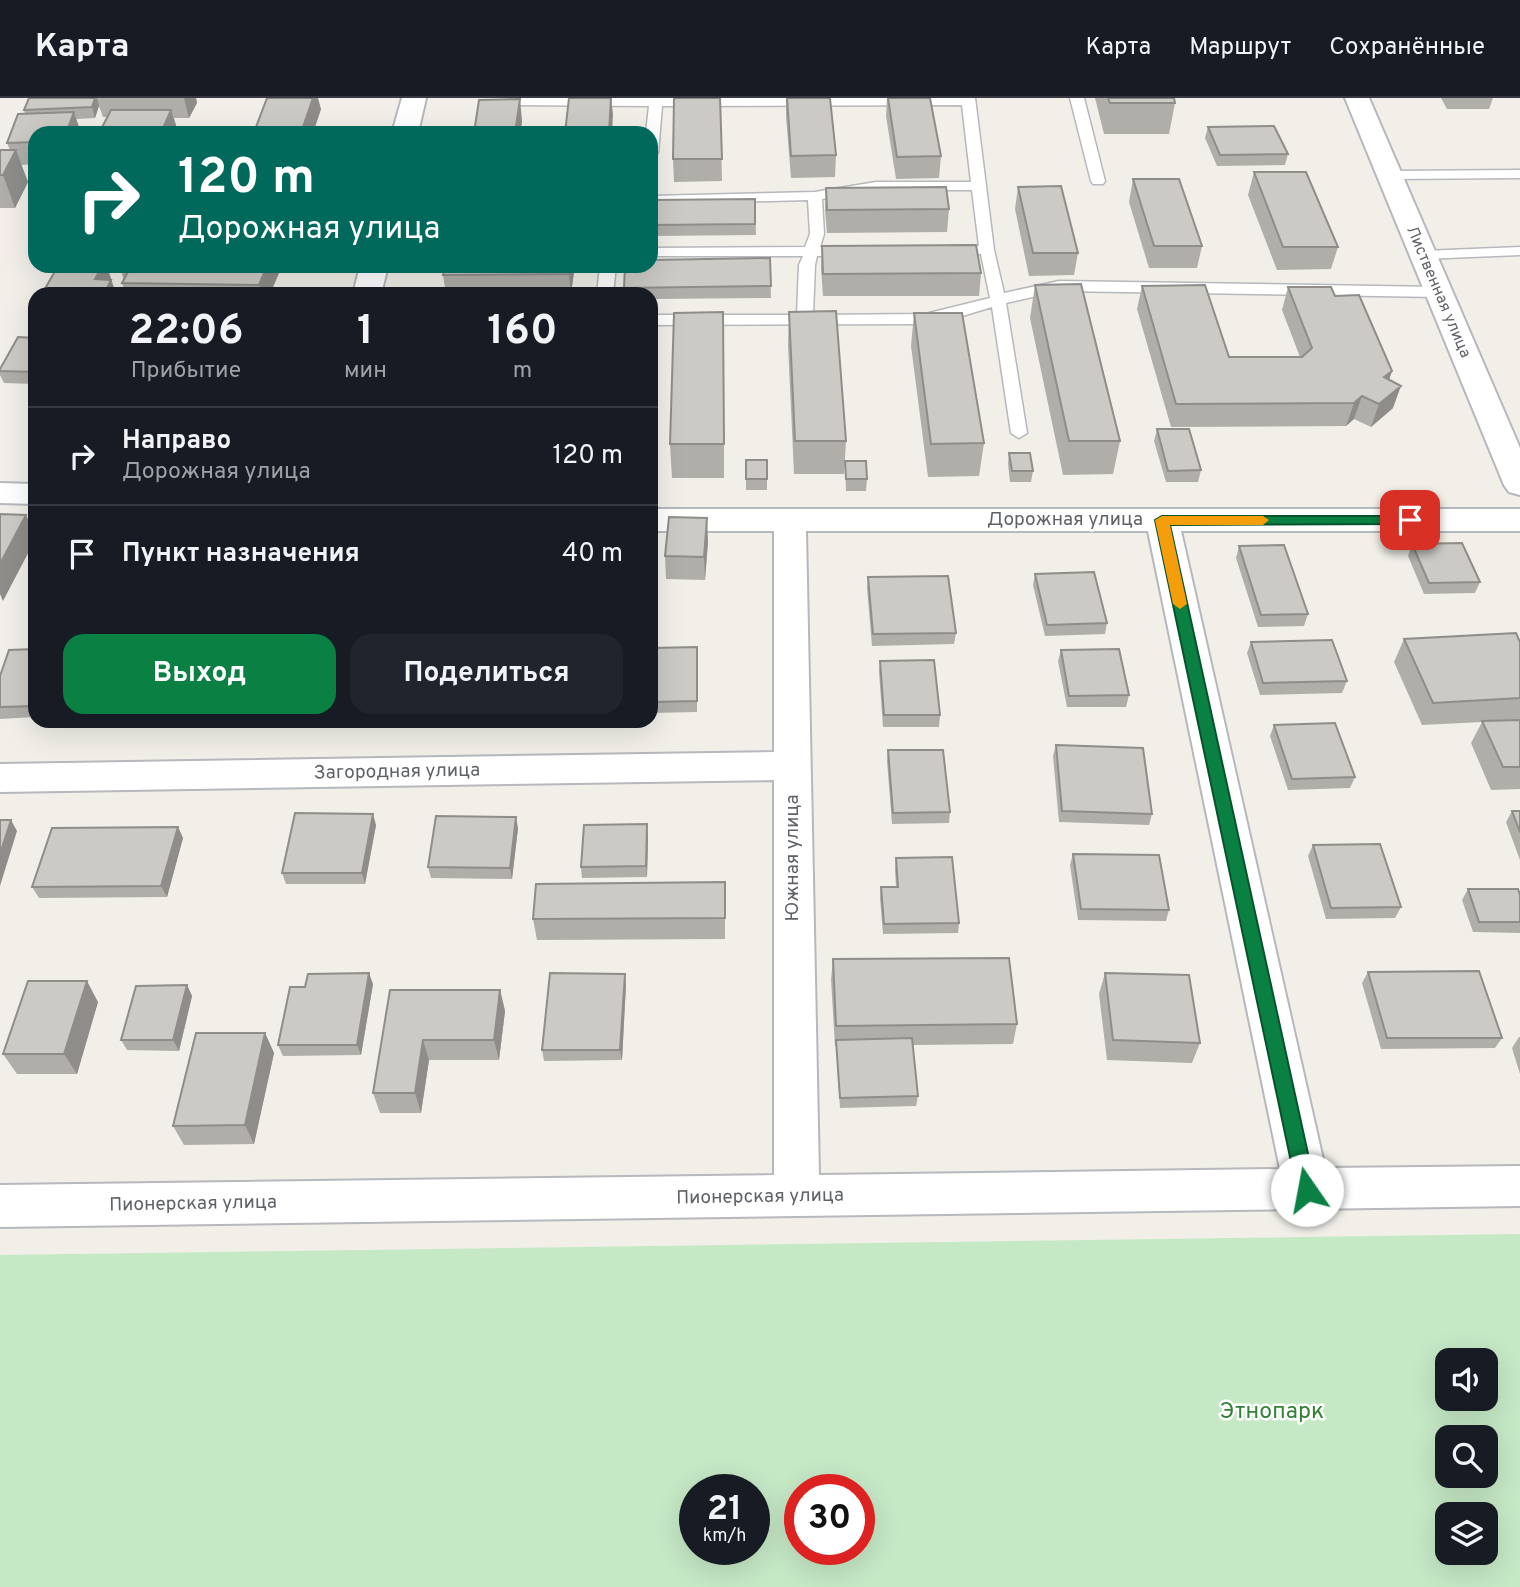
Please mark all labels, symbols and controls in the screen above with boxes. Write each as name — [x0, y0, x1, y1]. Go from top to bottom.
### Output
text: Карта — [35, 27, 129, 69]
text: Карта — [1085, 33, 1151, 63]
text: Маршрут — [1189, 33, 1291, 63]
text: Сохранённые — [1329, 33, 1485, 63]
text: 120 m — [178, 149, 315, 211]
icon: right — [63, 154, 154, 245]
text: Дорожная улица — [178, 210, 440, 250]
street label: Лиственная улица — [1401, 223, 1475, 361]
text: 22:06 — [128, 306, 243, 359]
text: 1 — [357, 306, 374, 359]
text: 160 — [487, 306, 558, 359]
text: Прибытие — [131, 357, 241, 386]
text: мин — [344, 357, 387, 386]
text: m — [513, 357, 532, 386]
text: Направо — [122, 425, 231, 458]
icon: right — [63, 437, 101, 475]
text: 120 m — [553, 440, 623, 473]
text: Дорожная улица — [122, 458, 311, 487]
pin — [1380, 490, 1440, 550]
icon: arrive — [1391, 501, 1429, 539]
street label: Дорожная улица — [987, 508, 1143, 532]
icon: arrive — [63, 535, 101, 573]
text: Пункт назначения — [122, 538, 360, 571]
text: 40 m — [562, 538, 623, 571]
button: Выход — [63, 634, 336, 714]
button: Поделиться — [350, 634, 623, 714]
street label: Загородная улица — [314, 759, 480, 785]
street label: Южная улица — [781, 794, 805, 922]
position arrow — [1270, 1153, 1344, 1227]
street label: Пионерская улица — [676, 1184, 844, 1210]
street label: Пионерская улица — [109, 1191, 277, 1217]
map controls — [1435, 1348, 1498, 1565]
button: sound — [1435, 1348, 1498, 1411]
park label: Этнопарк — [1220, 1398, 1324, 1427]
button: search — [1435, 1425, 1498, 1488]
speed limit sign: 30 — [784, 1474, 875, 1565]
text: 21 — [707, 1488, 742, 1532]
button: layers — [1435, 1502, 1498, 1565]
text: km/h — [703, 1525, 746, 1548]

